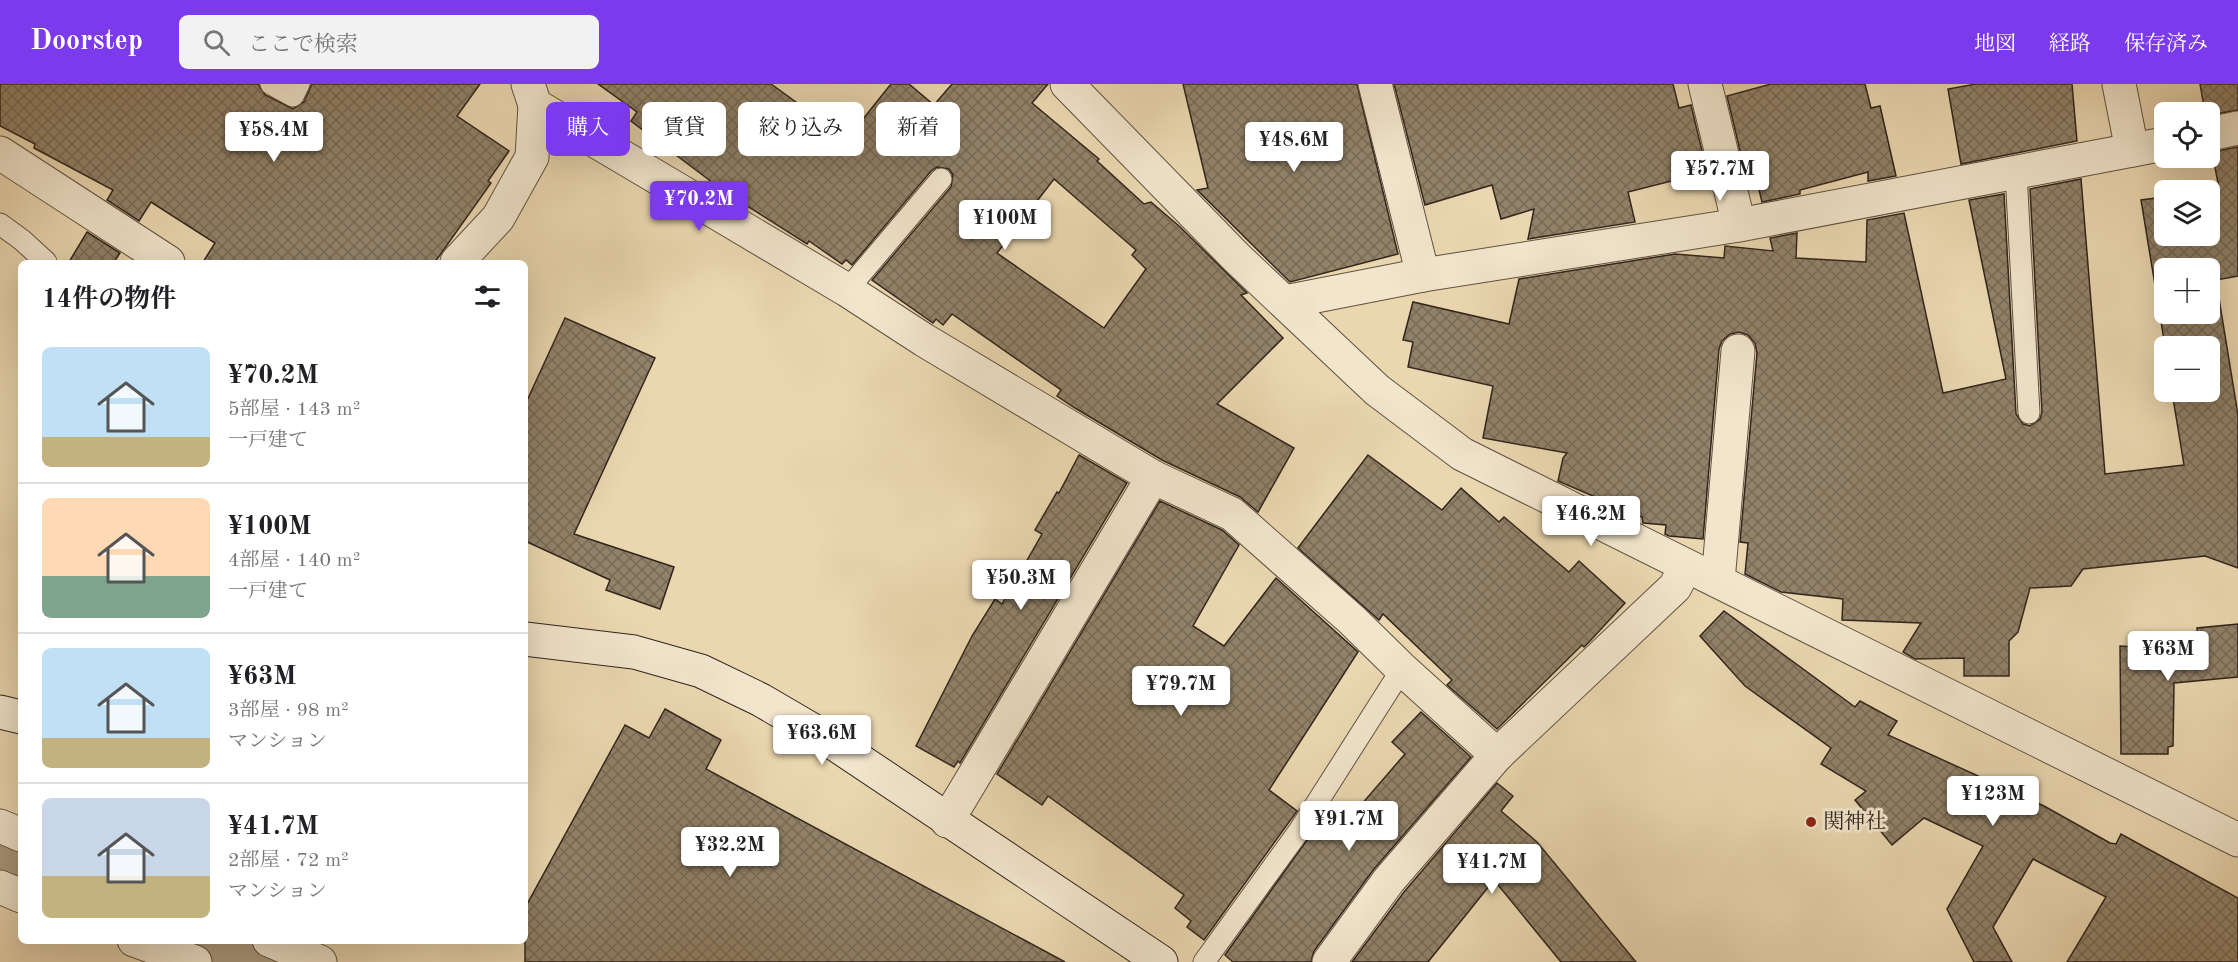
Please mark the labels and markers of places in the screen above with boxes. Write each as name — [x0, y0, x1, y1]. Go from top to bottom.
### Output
pin: ¥58.4M — [225, 112, 323, 163]
pin: ¥48.6M — [1245, 122, 1343, 173]
pin: ¥57.7M — [1671, 151, 1769, 202]
pin: ¥70.2M — [650, 181, 748, 232]
pin: ¥100M — [963, 200, 1047, 251]
pin: ¥46.2M — [1542, 496, 1640, 547]
pin: ¥50.3M — [972, 560, 1070, 611]
pin: ¥63M — [2132, 631, 2204, 682]
pin: ¥79.7M — [1132, 666, 1230, 717]
pin: ¥63.6M — [773, 715, 871, 766]
pin: ¥123M — [1951, 776, 2035, 827]
pin: ¥91.7M — [1300, 801, 1398, 852]
place label: 関神社 — [1823, 810, 1886, 833]
marker: 関神社 — [1804, 815, 1818, 829]
pin: ¥32.2M — [681, 827, 779, 878]
pin: ¥41.7M — [1443, 844, 1541, 895]

